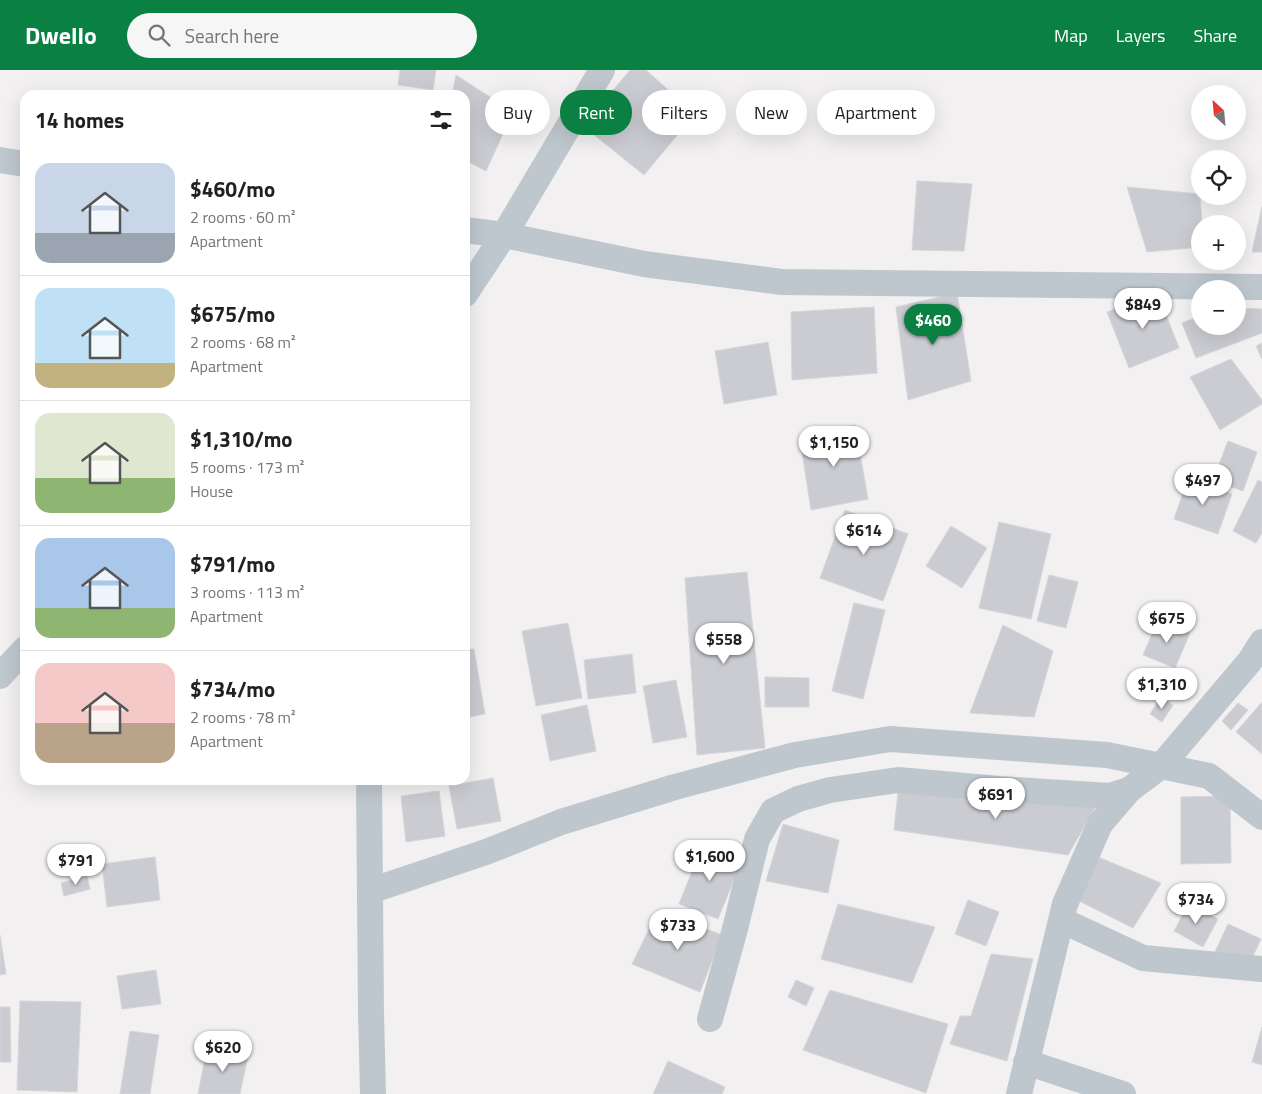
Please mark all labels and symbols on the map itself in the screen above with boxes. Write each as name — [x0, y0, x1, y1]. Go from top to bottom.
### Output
north arrow — [1191, 85, 1246, 140]
pin: $849 — [1113, 288, 1173, 330]
pin: $460 — [903, 304, 963, 346]
pin: $1,150 — [793, 426, 875, 468]
pin: $497 — [1173, 464, 1233, 506]
pin: $614 — [834, 514, 894, 556]
pin: $675 — [1137, 602, 1197, 644]
pin: $558 — [694, 622, 754, 665]
pin: $1,310 — [1121, 668, 1203, 710]
pin: $691 — [966, 778, 1026, 820]
pin: $1,600 — [669, 840, 751, 882]
pin: $791 — [46, 844, 106, 886]
pin: $734 — [1166, 882, 1226, 925]
pin: $733 — [648, 908, 708, 951]
pin: $620 — [193, 1030, 253, 1073]

